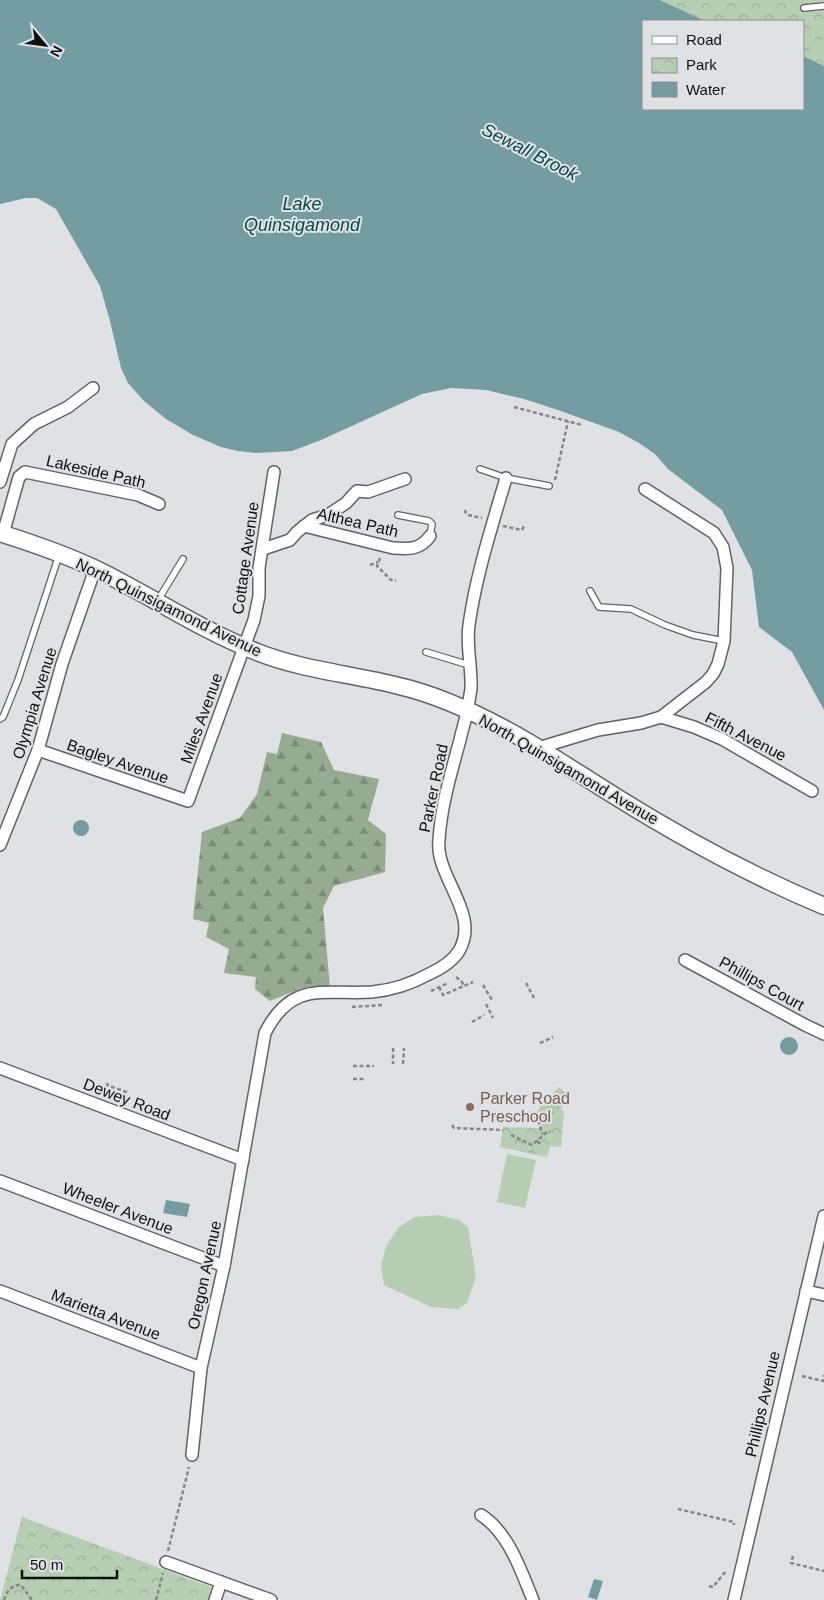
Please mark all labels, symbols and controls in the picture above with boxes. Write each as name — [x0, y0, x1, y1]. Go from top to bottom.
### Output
north arrow — [20, 20, 70, 70]
legend — [642, 20, 804, 110]
text: Road — [686, 31, 722, 48]
text: N — [47, 43, 66, 60]
text: Park — [686, 56, 717, 73]
text: Water — [686, 81, 725, 98]
water label: Sewall Brook — [479, 119, 582, 185]
water label: Lake Quinsigamond — [244, 194, 361, 235]
street label: Lakeside Path — [45, 452, 147, 491]
street label: Cottage Avenue — [229, 501, 262, 615]
street label: Althea Path — [316, 505, 400, 540]
street label: North Quinsigamond Avenue — [73, 555, 264, 660]
street label: Olympia Avenue — [9, 645, 60, 761]
street label: Miles Avenue — [177, 671, 226, 766]
street label: Fifth Avenue — [702, 709, 789, 764]
street label: North Quinsigamond Avenue — [476, 711, 662, 828]
street label: Bagley Avenue — [65, 736, 171, 787]
street label: Parker Road — [416, 742, 451, 834]
street label: Phillips Court — [716, 953, 808, 1014]
street label: Dewey Road — [81, 1075, 173, 1124]
place label: Parker Road Preschool — [480, 1090, 570, 1125]
marker: Parker Road Preschool — [464, 1101, 476, 1113]
street label: Wheeler Avenue — [60, 1180, 176, 1237]
street label: Oregon Avenue — [185, 1219, 224, 1331]
street label: Marietta Avenue — [49, 1286, 163, 1343]
street label: Phillips Avenue — [742, 1349, 783, 1459]
scale bar — [22, 1548, 118, 1580]
text: 50 m — [30, 1556, 63, 1573]

